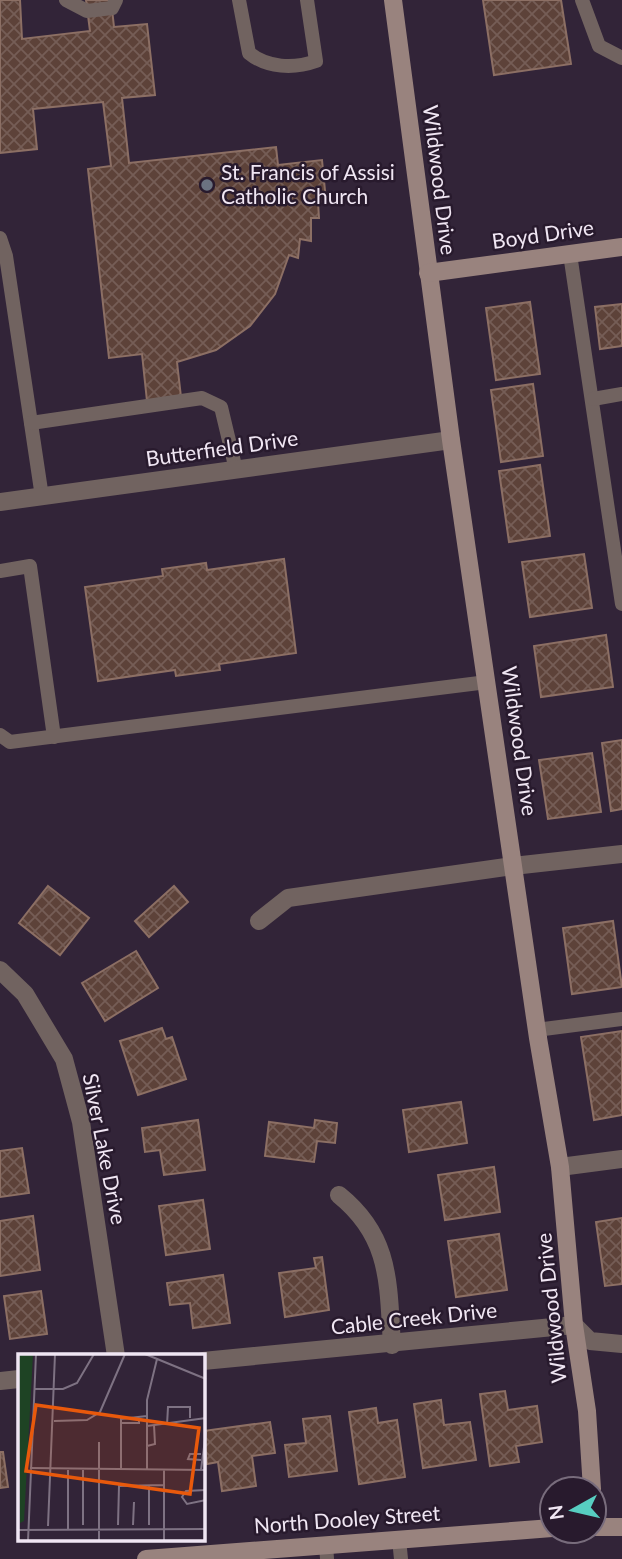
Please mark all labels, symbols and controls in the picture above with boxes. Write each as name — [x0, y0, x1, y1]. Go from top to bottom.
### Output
street label: Wildwood Drive — [419, 103, 462, 256]
place label: St. Francis of Assisi Catholic Church — [221, 159, 395, 208]
marker: St. Francis of Assisi Catholic Church — [199, 177, 215, 193]
street label: Boyd Drive — [490, 214, 595, 253]
street label: Butterfield Drive — [144, 424, 299, 471]
street label: Wildwood Drive — [498, 664, 543, 817]
street label: Silver Lake Drive — [79, 1071, 132, 1226]
street label: Wildwood Drive — [530, 1232, 571, 1384]
street label: Cable Creek Drive — [329, 1296, 498, 1339]
inset map — [18, 1354, 205, 1542]
north arrow — [538, 1475, 608, 1545]
street label: North Dooley Street — [253, 1500, 441, 1537]
text: N — [543, 1504, 568, 1521]

